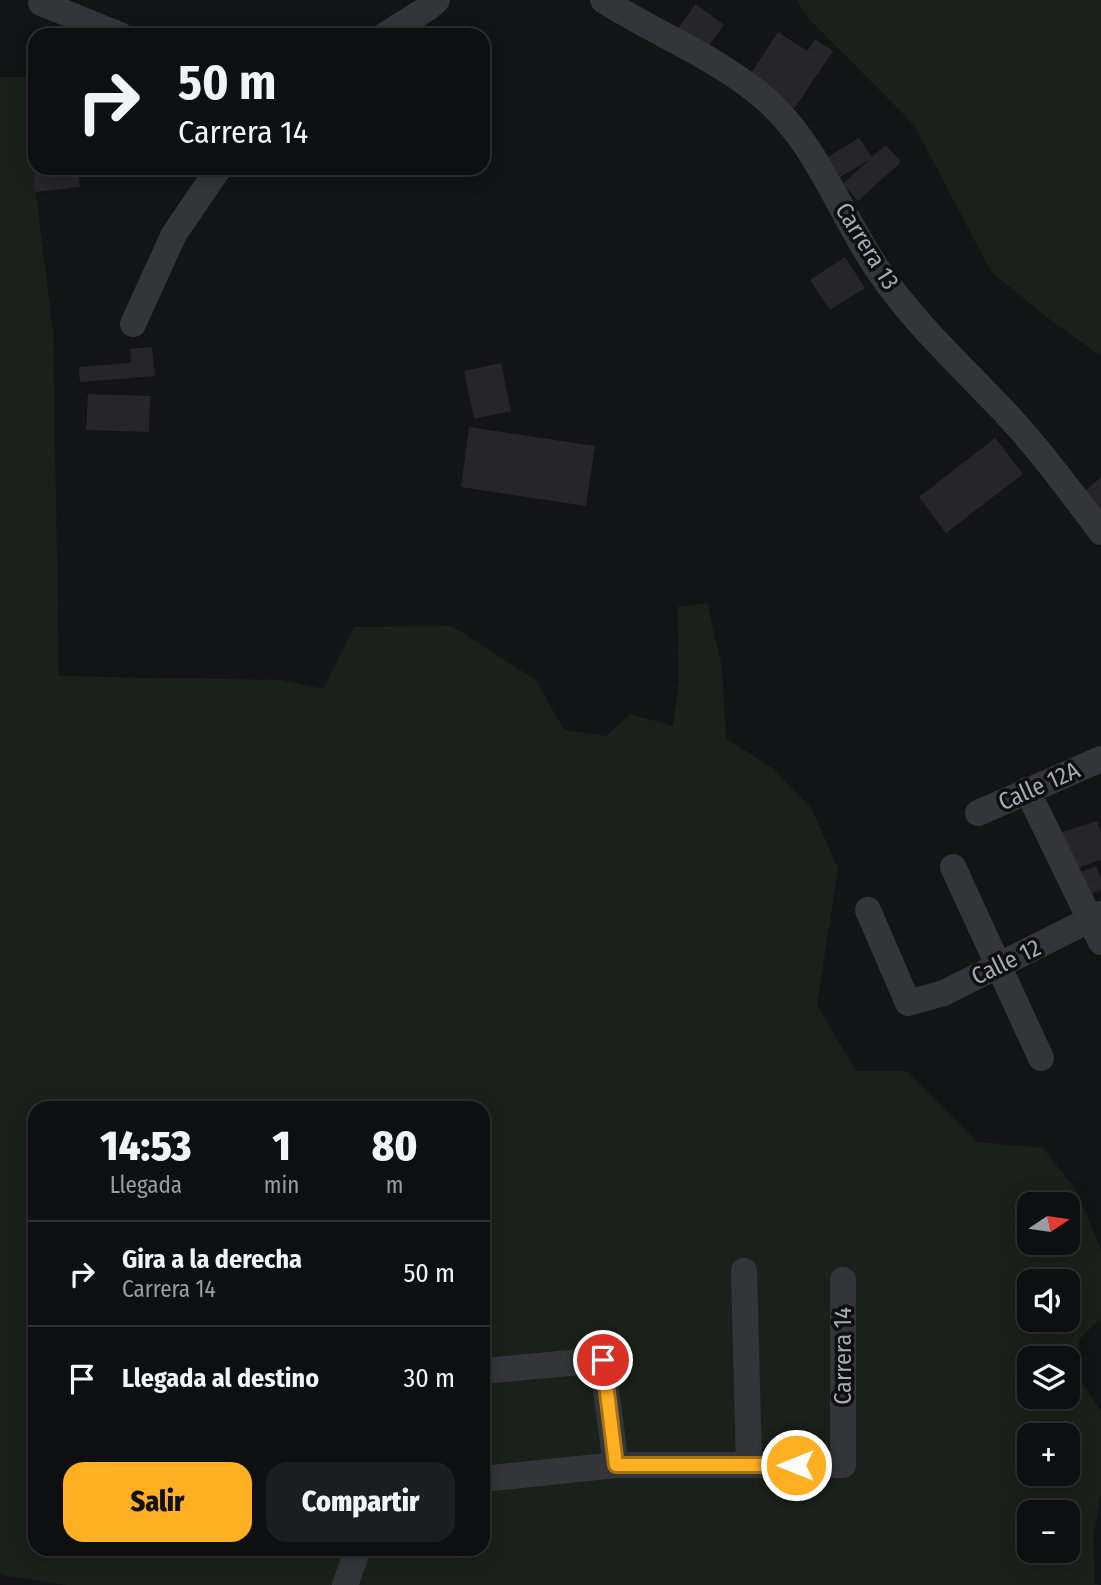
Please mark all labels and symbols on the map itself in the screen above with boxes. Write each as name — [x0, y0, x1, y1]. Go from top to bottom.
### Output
street label: Carrera 13 — [829, 198, 905, 294]
street label: Calle 12A — [994, 756, 1084, 816]
street label: Calle 12 — [967, 933, 1045, 991]
north arrow — [1017, 1192, 1080, 1255]
street label: Carrera 14 — [829, 1307, 857, 1405]
pin — [573, 1330, 633, 1390]
position arrow — [759, 1428, 833, 1502]

